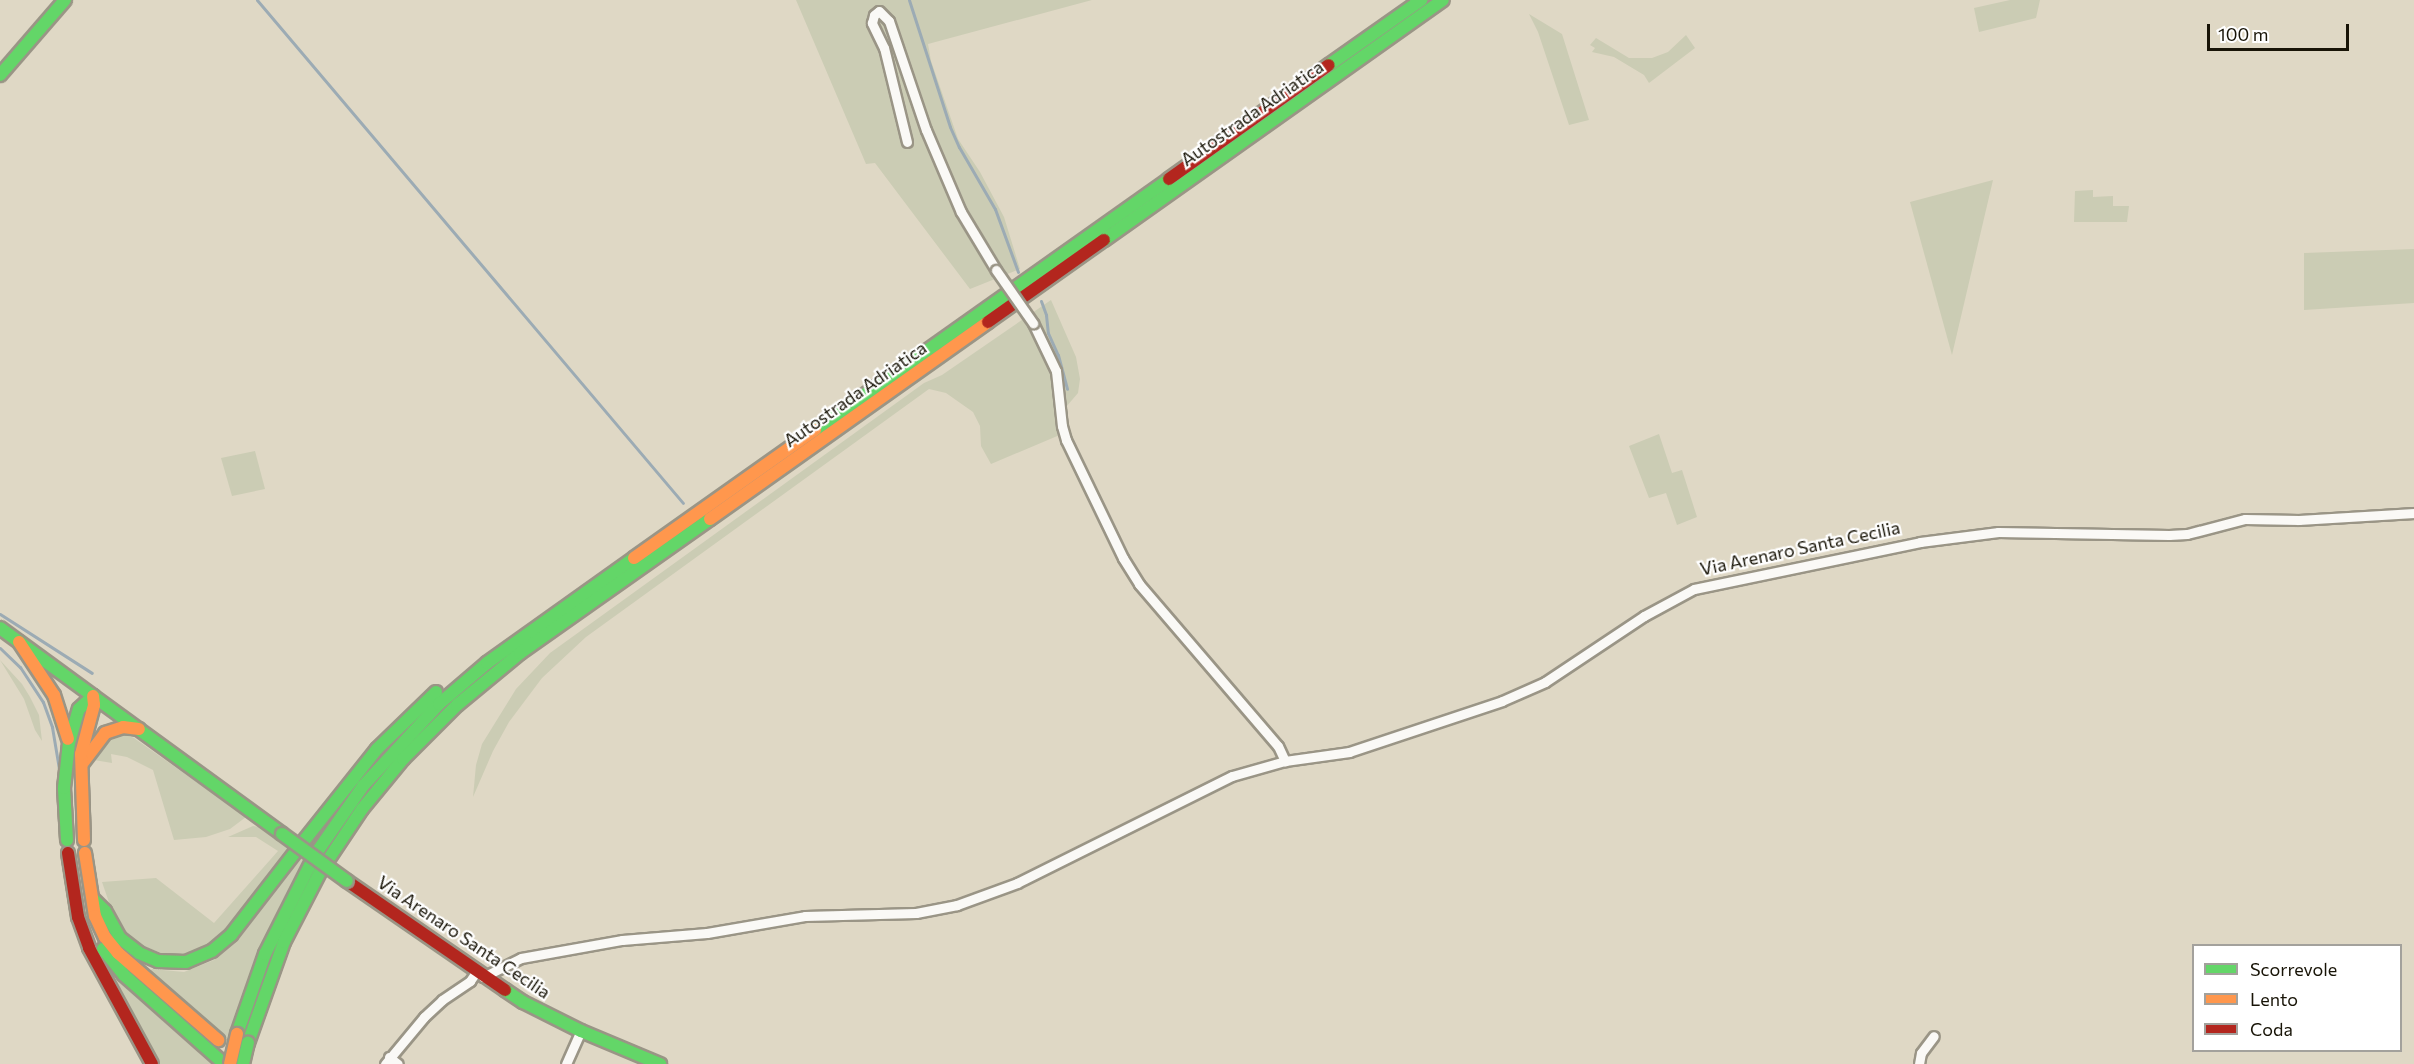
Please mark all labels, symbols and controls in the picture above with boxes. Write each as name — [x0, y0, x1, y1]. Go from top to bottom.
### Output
scale bar — [2210, 12, 2352, 50]
text: 100 m — [2218, 23, 2268, 45]
street label: Autostrada Adriatica — [1176, 56, 1328, 170]
street label: Autostrada Adriatica — [779, 337, 931, 451]
street label: Via Arenaro Santa Cecilia — [1698, 516, 1902, 580]
street label: Via Arenaro Santa Cecilia — [373, 871, 555, 1003]
legend — [2192, 944, 2402, 1052]
text: Scorrevole — [2250, 958, 2337, 980]
text: Lento — [2250, 988, 2298, 1010]
text: Coda — [2250, 1018, 2293, 1040]

